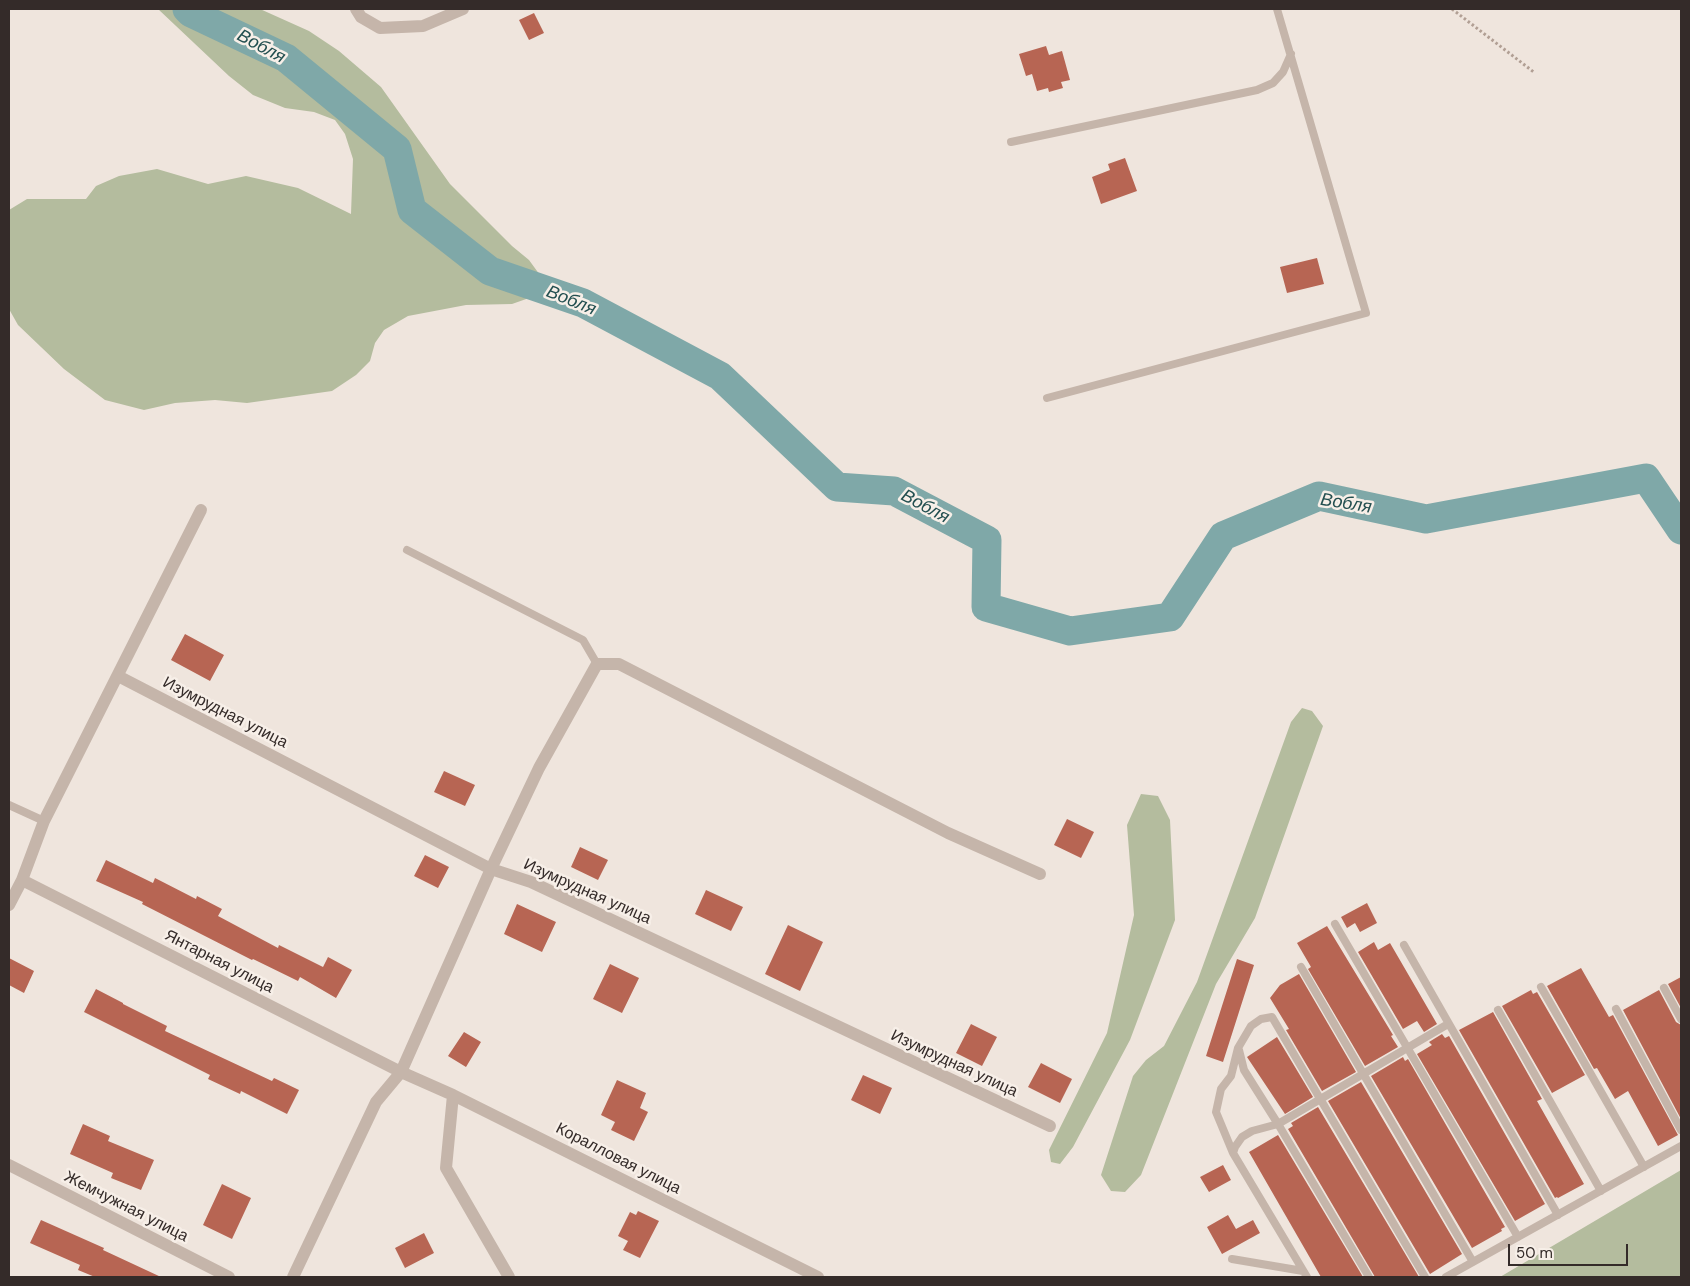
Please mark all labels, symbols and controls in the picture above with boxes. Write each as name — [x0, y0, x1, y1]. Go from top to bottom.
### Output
water label: Вобля — [233, 25, 289, 69]
water label: Вобля — [543, 281, 599, 321]
water label: Вобля — [897, 485, 953, 529]
water label: Вобля — [1319, 489, 1373, 519]
street label: Изумрудная улица — [159, 673, 291, 753]
street label: Изумрудная улица — [520, 855, 654, 929]
street label: Янтарная улица — [161, 926, 277, 998]
street label: Изумрудная улица — [888, 1026, 1020, 1102]
street label: Коралловая улица — [552, 1119, 684, 1199]
street label: Жемчужная улица — [61, 1167, 191, 1247]
scale bar — [1510, 1234, 1630, 1266]
text: 50 m — [1516, 1243, 1553, 1263]

